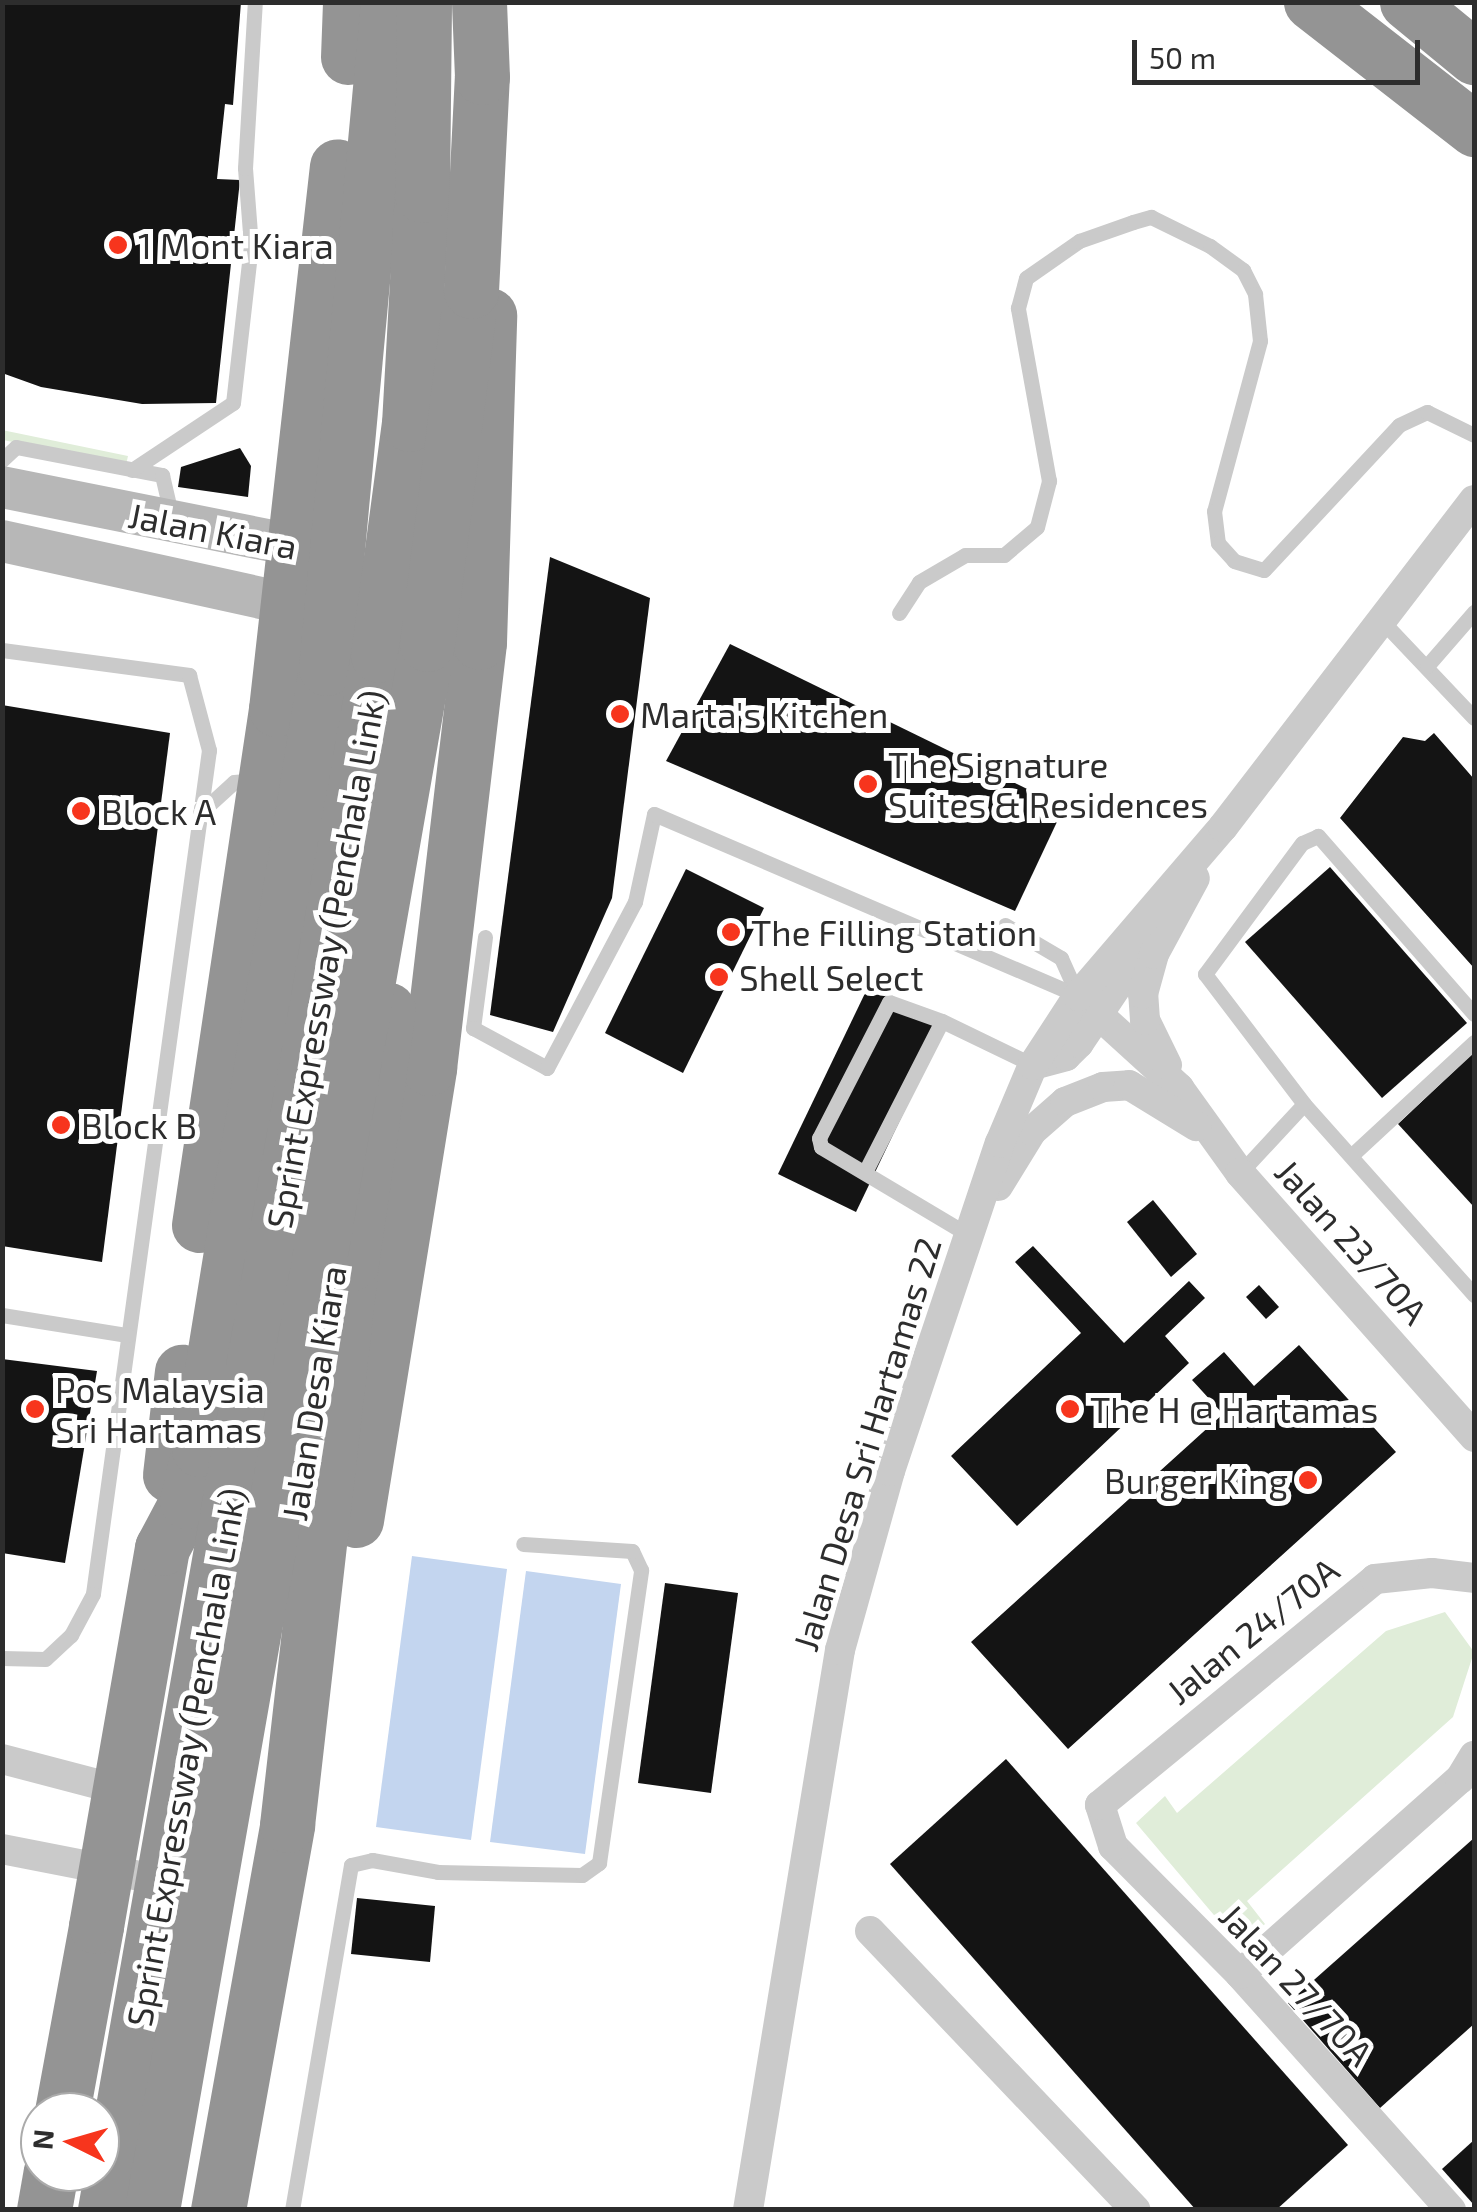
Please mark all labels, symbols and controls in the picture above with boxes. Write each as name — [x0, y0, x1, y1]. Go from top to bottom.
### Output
scale bar — [1137, 20, 1424, 82]
text: 50 m — [1149, 39, 1216, 75]
place label: 1 Mont Kiara — [138, 224, 334, 266]
marker: 1 Mont Kiara — [107, 234, 129, 256]
street label: Jalan Kiara — [125, 493, 301, 567]
street label: Sprint Expressway (Penchala Link) — [257, 686, 393, 1232]
place label: Marta's Kitchen — [640, 693, 888, 735]
marker: Marta's Kitchen — [609, 703, 631, 725]
place label: The Signature Suites & Residences — [888, 743, 1208, 825]
marker: The Signature Suites & Residences — [857, 773, 879, 795]
place label: Block A — [101, 790, 217, 832]
marker: Block A — [70, 800, 92, 822]
place label: The Filling Station — [751, 911, 1037, 953]
marker: The Filling Station — [720, 921, 742, 943]
place label: Shell Select — [739, 956, 924, 998]
marker: Shell Select — [708, 966, 730, 988]
place label: Block B — [81, 1104, 197, 1146]
marker: Block B — [50, 1114, 72, 1136]
street label: Jalan 23/70A — [1267, 1150, 1437, 1332]
street label: Jalan Desa Sri Hartamas 22 — [783, 1232, 949, 1656]
street label: Jalan Desa Kiara — [272, 1263, 354, 1523]
place label: Pos Malaysia Sri Hartamas — [55, 1368, 265, 1450]
place label: The H @ Hartamas — [1090, 1388, 1378, 1430]
marker: Pos Malaysia Sri Hartamas — [24, 1398, 46, 1420]
marker: The H @ Hartamas — [1059, 1398, 1081, 1420]
place label: Burger King — [1103, 1459, 1288, 1501]
marker: Burger King — [1297, 1469, 1319, 1491]
street label: Sprint Expressway (Penchala Link) — [117, 1484, 253, 2030]
street label: Jalan 24/70A — [1158, 1548, 1346, 1712]
street label: Jalan 27/70A — [1212, 1895, 1382, 2073]
north arrow — [20, 2092, 120, 2192]
text: N — [24, 2128, 60, 2151]

